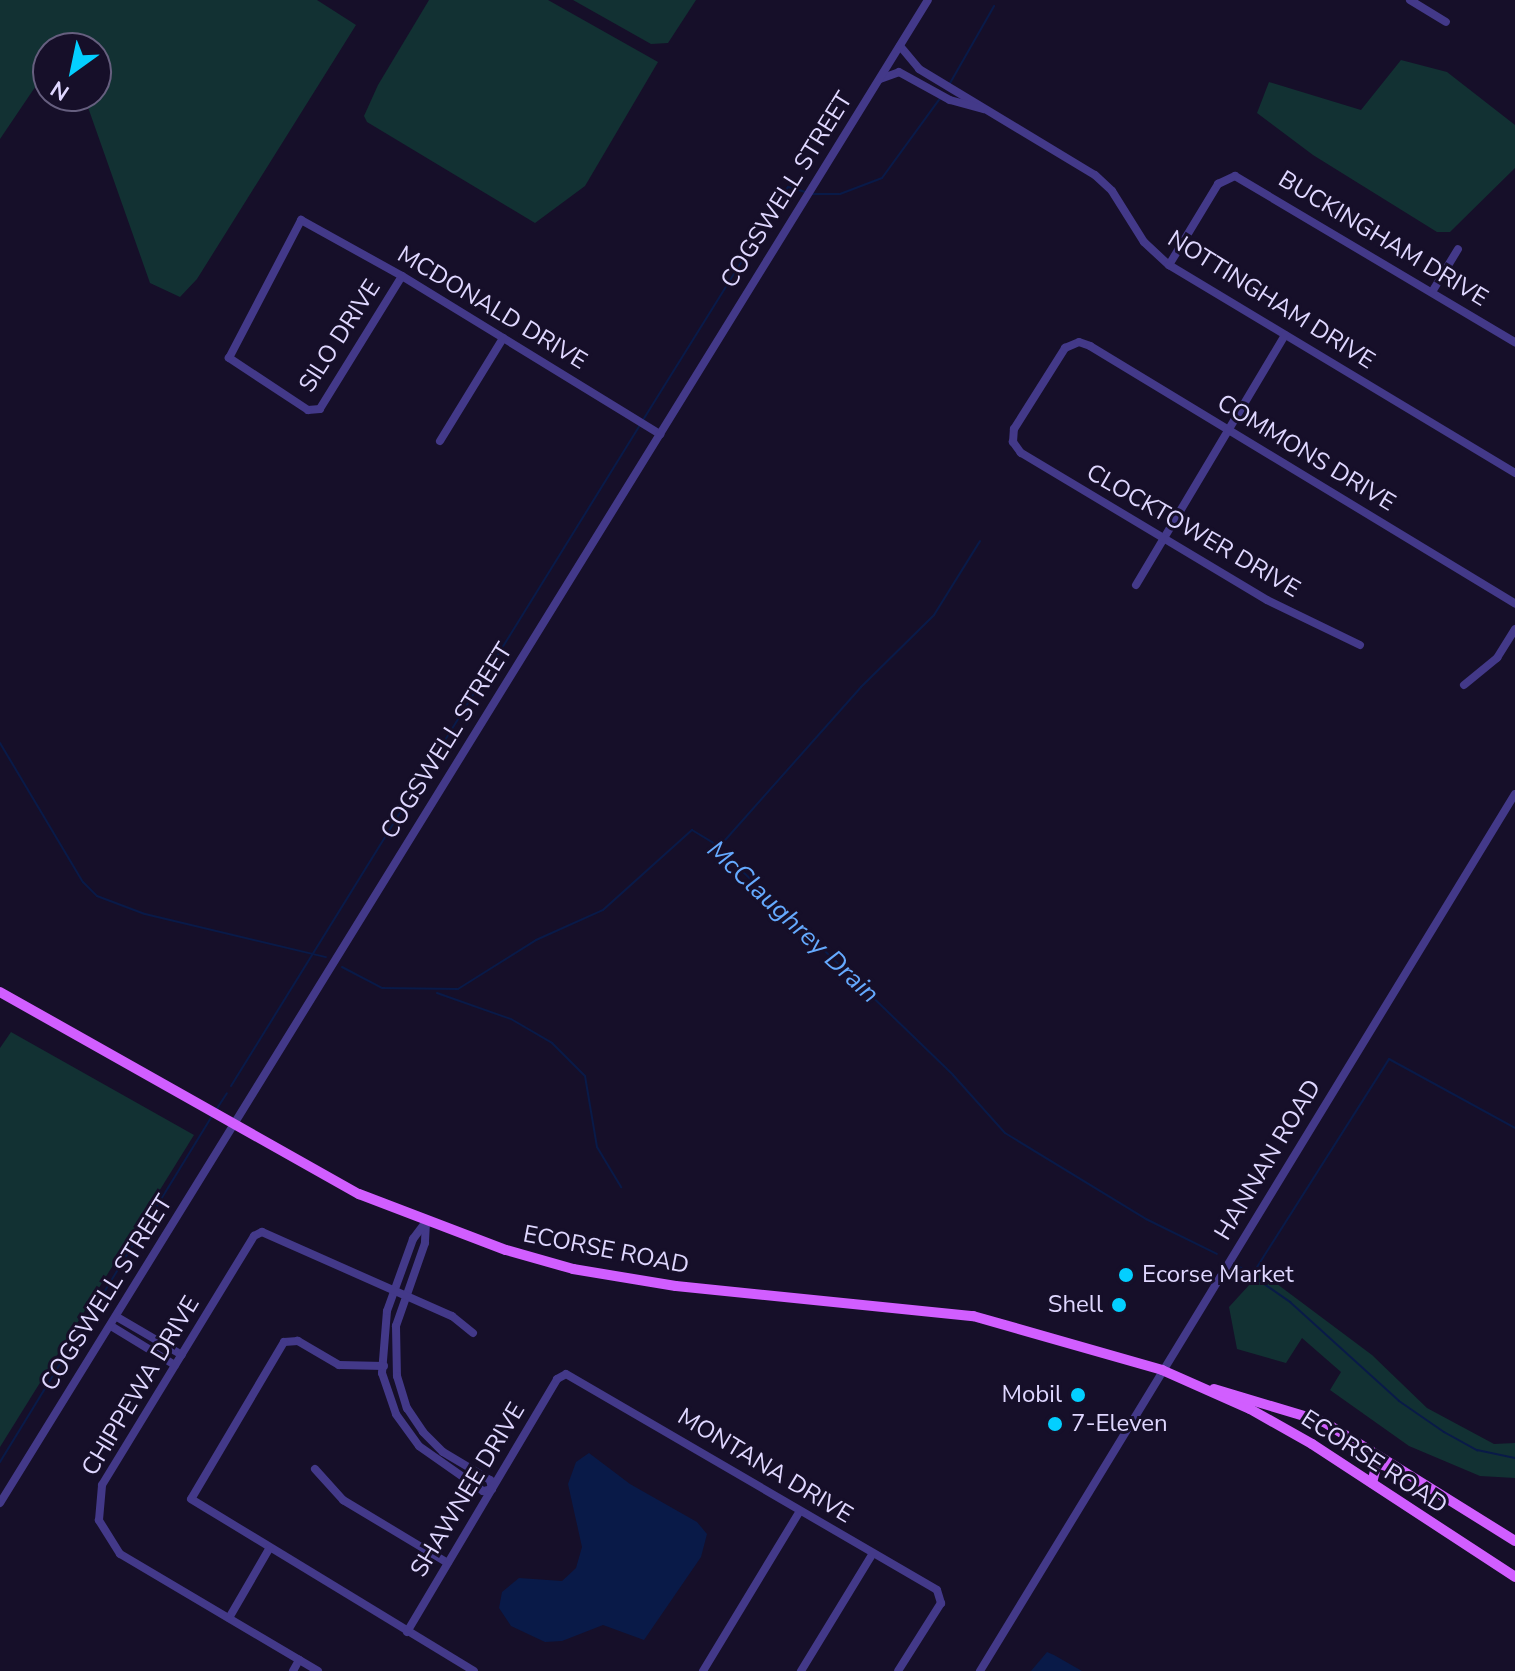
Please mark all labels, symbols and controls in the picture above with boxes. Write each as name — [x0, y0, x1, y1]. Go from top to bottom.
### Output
north arrow — [32, 32, 112, 112]
text: N — [45, 73, 75, 108]
street label: COGSWELL STREET — [715, 87, 859, 293]
street label: BUCKINGHAM DRIVE — [1273, 165, 1493, 313]
street label: NOTTINGHAM DRIVE — [1162, 225, 1380, 375]
street label: MCDONALD DRIVE — [392, 240, 592, 376]
street label: SILO DRIVE — [293, 274, 387, 398]
street label: COMMONS DRIVE — [1212, 388, 1400, 518]
street label: CLOCKTOWER DRIVE — [1081, 458, 1305, 604]
street label: COGSWELL STREET — [375, 638, 519, 844]
water label: McClaughrey Drain — [701, 834, 885, 1010]
street label: HANNAN ROAD — [1209, 1075, 1327, 1245]
street label: COGSWELL STREET — [35, 1190, 179, 1396]
street label: ECORSE ROAD — [521, 1220, 691, 1280]
place label: Ecorse Market — [1142, 1261, 1294, 1289]
marker: Ecorse Market — [1117, 1266, 1135, 1284]
street label: CHIPPEWA DRIVE — [76, 1291, 206, 1481]
place label: Shell — [1048, 1291, 1103, 1319]
marker: Shell — [1110, 1296, 1128, 1314]
place label: Mobil — [1001, 1381, 1062, 1409]
marker: Mobil — [1069, 1386, 1087, 1404]
street label: SHAWNEE DRIVE — [405, 1398, 531, 1582]
street label: MONTANA DRIVE — [672, 1402, 858, 1530]
street label: ECORSE ROAD — [1296, 1404, 1452, 1520]
place label: 7-Eleven — [1071, 1410, 1168, 1438]
marker: 7-Eleven — [1046, 1415, 1064, 1433]

